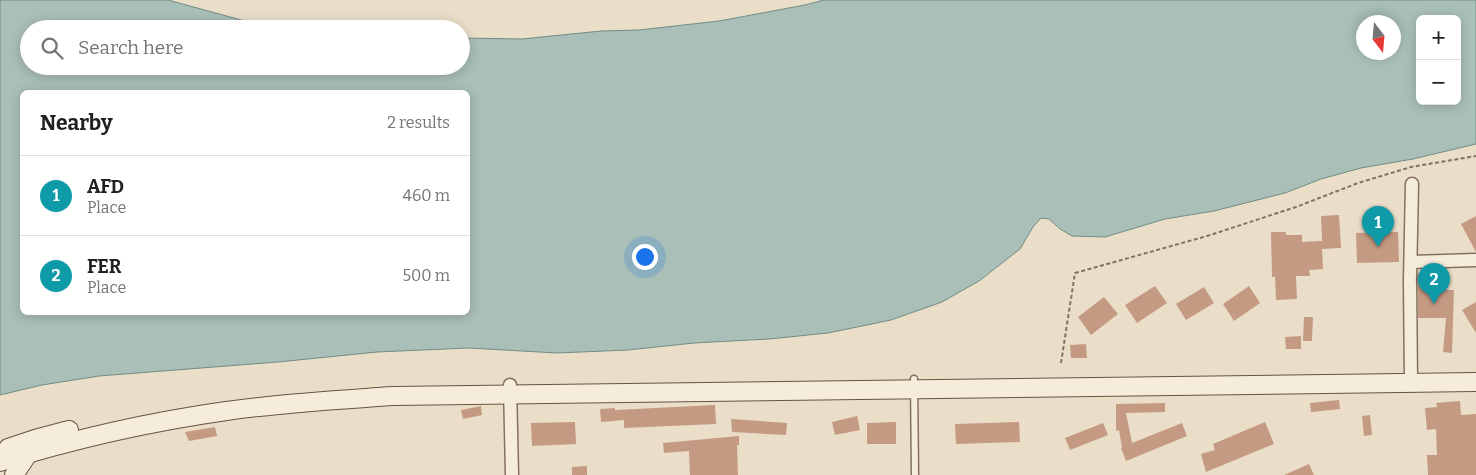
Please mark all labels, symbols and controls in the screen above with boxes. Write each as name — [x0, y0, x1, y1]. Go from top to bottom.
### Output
north arrow — [1356, 15, 1401, 60]
map controls — [1416, 15, 1461, 105]
button: + — [1416, 15, 1461, 60]
search box — [20, 20, 470, 75]
icon: search — [38, 34, 66, 62]
text: Search here — [78, 36, 183, 59]
button: − — [1416, 60, 1461, 105]
text: Nearby — [40, 110, 113, 136]
text: 2 results — [387, 113, 450, 132]
text: AFD — [87, 175, 124, 198]
text: 1 — [53, 186, 59, 205]
text: 460 m — [403, 186, 450, 205]
text: Place — [87, 198, 126, 217]
pin: 1 — [1362, 206, 1394, 247]
your location — [632, 244, 658, 270]
text: FER — [87, 255, 122, 278]
pin: 2 — [1418, 263, 1450, 304]
text: 2 — [51, 266, 61, 285]
text: 500 m — [402, 266, 450, 285]
text: Place — [87, 278, 126, 297]

